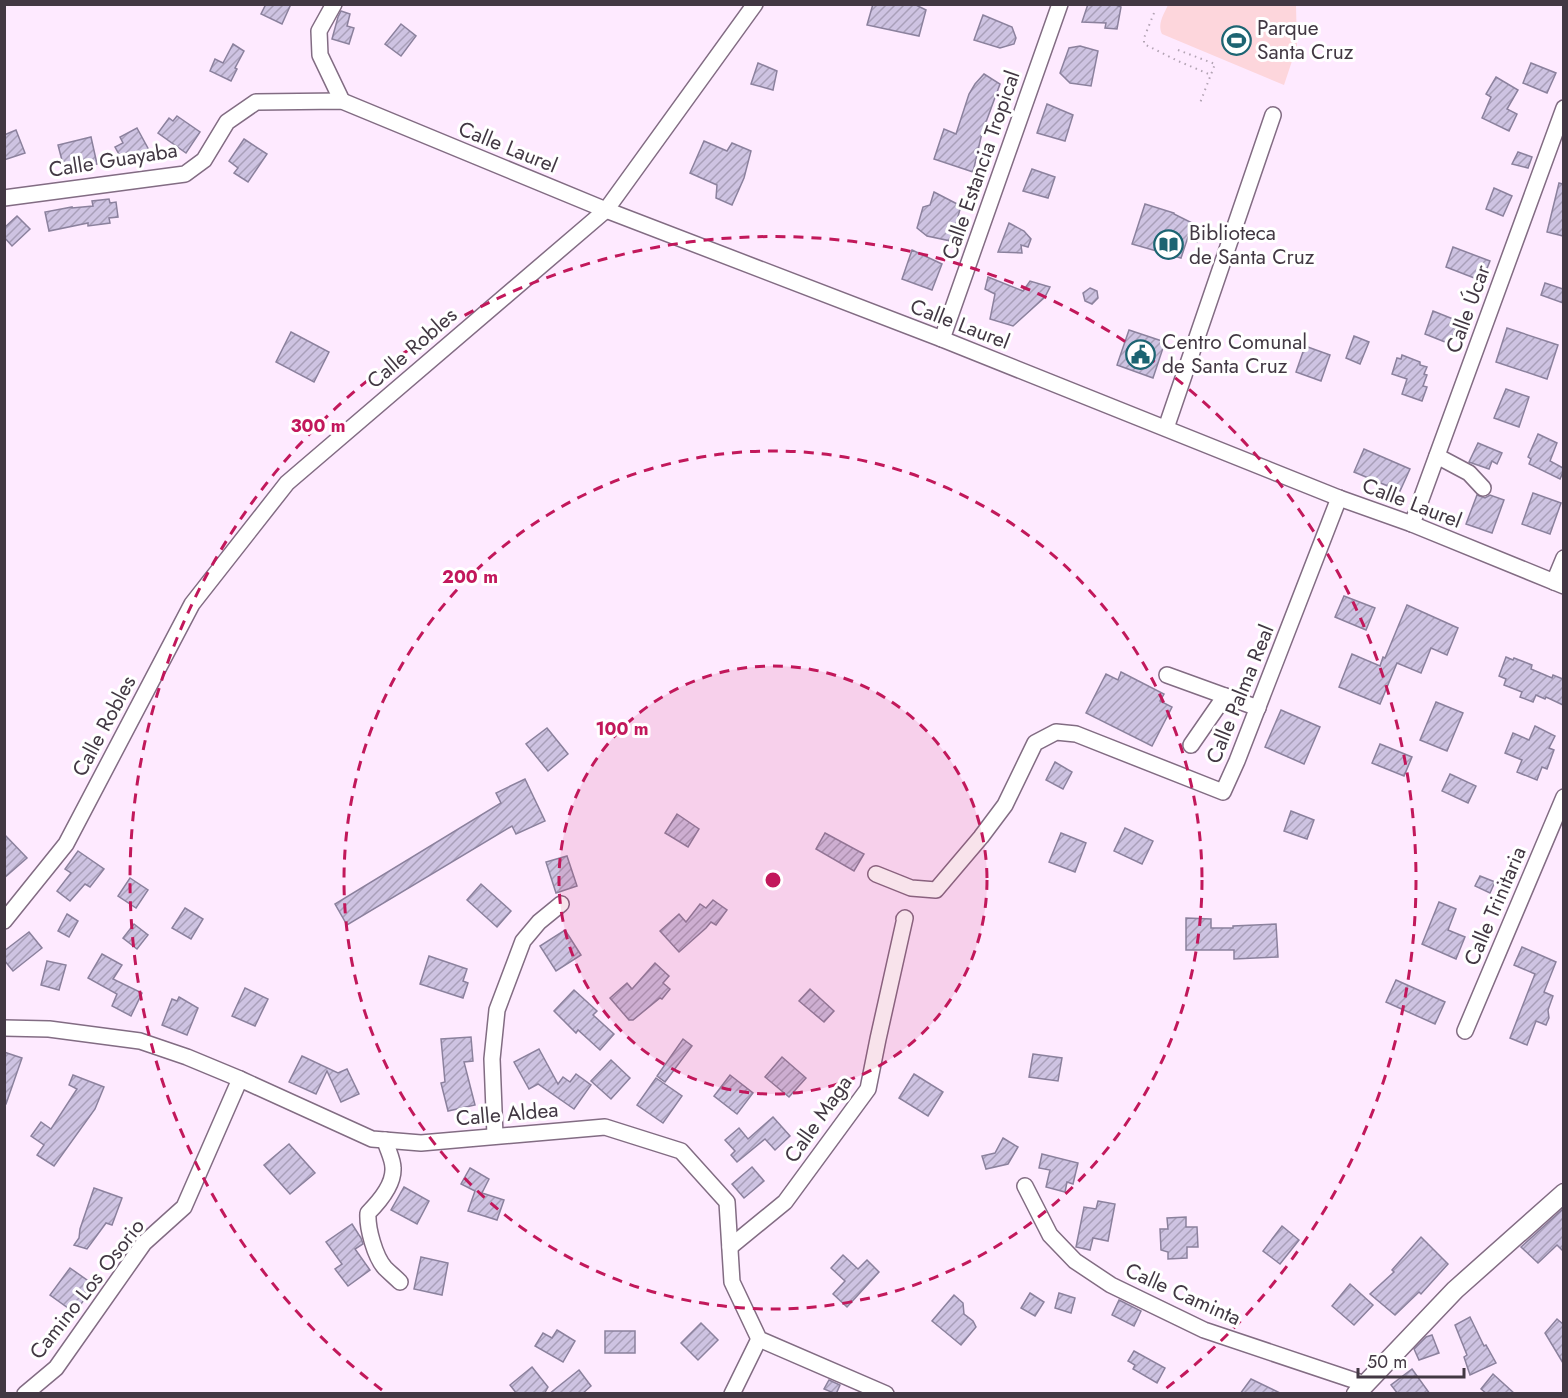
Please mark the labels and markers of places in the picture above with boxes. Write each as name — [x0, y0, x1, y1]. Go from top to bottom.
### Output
place label: Parque Santa Cruz — [1257, 13, 1354, 67]
sports icon: Parque Santa Cruz — [1220, 24, 1252, 56]
place label: Biblioteca de Santa Cruz — [1189, 218, 1315, 272]
library icon: Biblioteca de Santa Cruz — [1152, 229, 1184, 261]
place label: Centro Comunal de Santa Cruz — [1162, 327, 1307, 381]
public building icon: Centro Comunal de Santa Cruz — [1125, 338, 1157, 370]
centre of rings — [763, 870, 783, 890]

